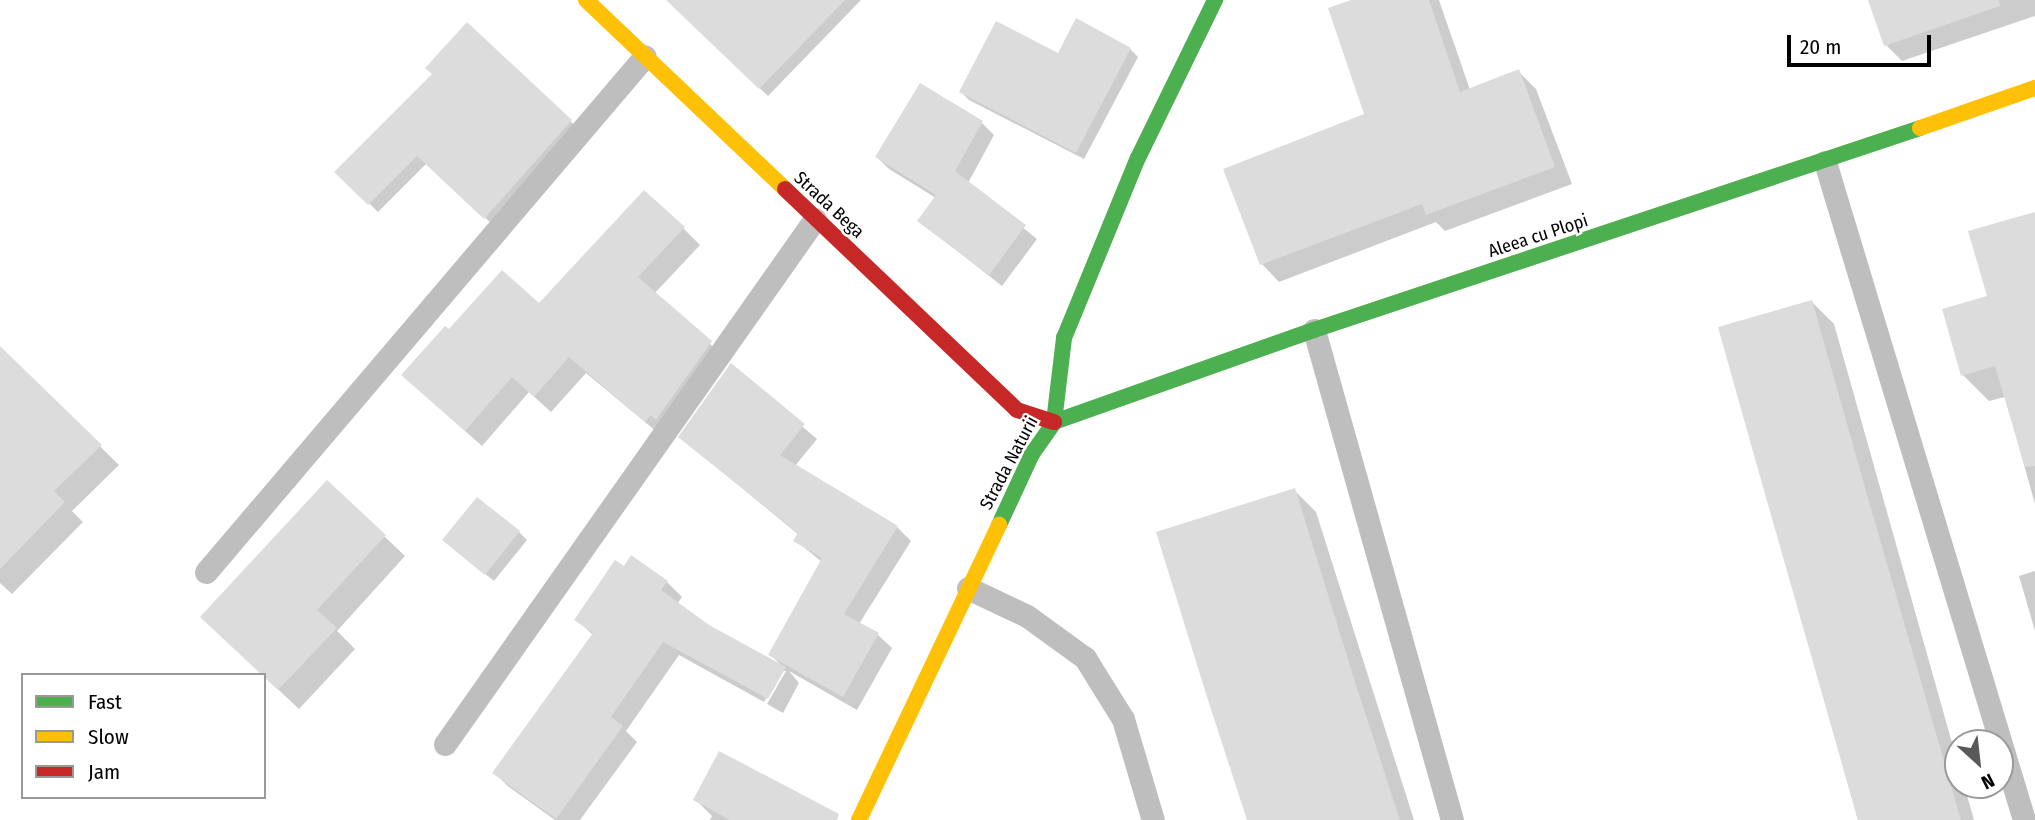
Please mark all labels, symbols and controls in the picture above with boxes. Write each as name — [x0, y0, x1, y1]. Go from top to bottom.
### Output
scale bar — [1790, 21, 1934, 65]
text: 20 m — [1800, 34, 1841, 60]
street label: Strada Bega — [790, 167, 868, 243]
street label: Aleea cu Plopi — [1485, 210, 1591, 262]
street label: Strada Naturii — [975, 413, 1043, 513]
legend — [21, 673, 266, 799]
text: Fast — [88, 689, 122, 715]
text: Slow — [88, 724, 129, 750]
north arrow — [1944, 729, 2014, 799]
text: Jam — [88, 759, 120, 785]
text: N — [1978, 769, 1998, 794]

